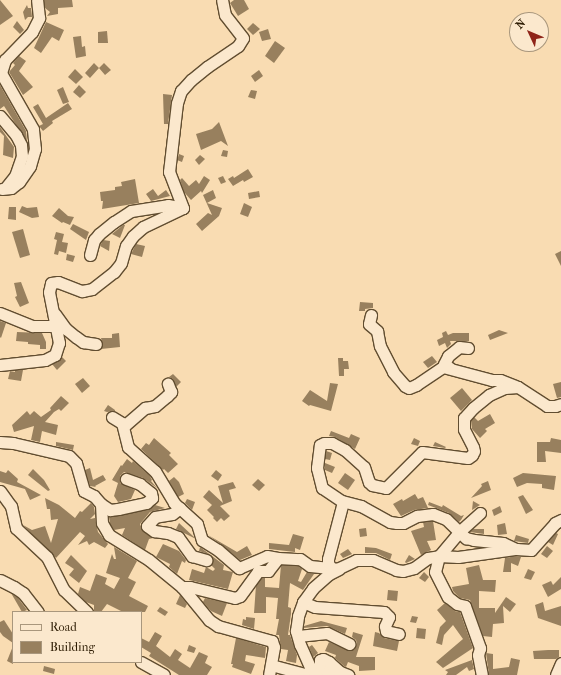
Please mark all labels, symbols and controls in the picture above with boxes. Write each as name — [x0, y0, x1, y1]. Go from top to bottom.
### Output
north arrow — [509, 12, 549, 52]
text: N — [513, 16, 528, 32]
legend — [12, 611, 142, 663]
text: Road — [50, 620, 77, 634]
text: Building — [50, 640, 95, 654]

